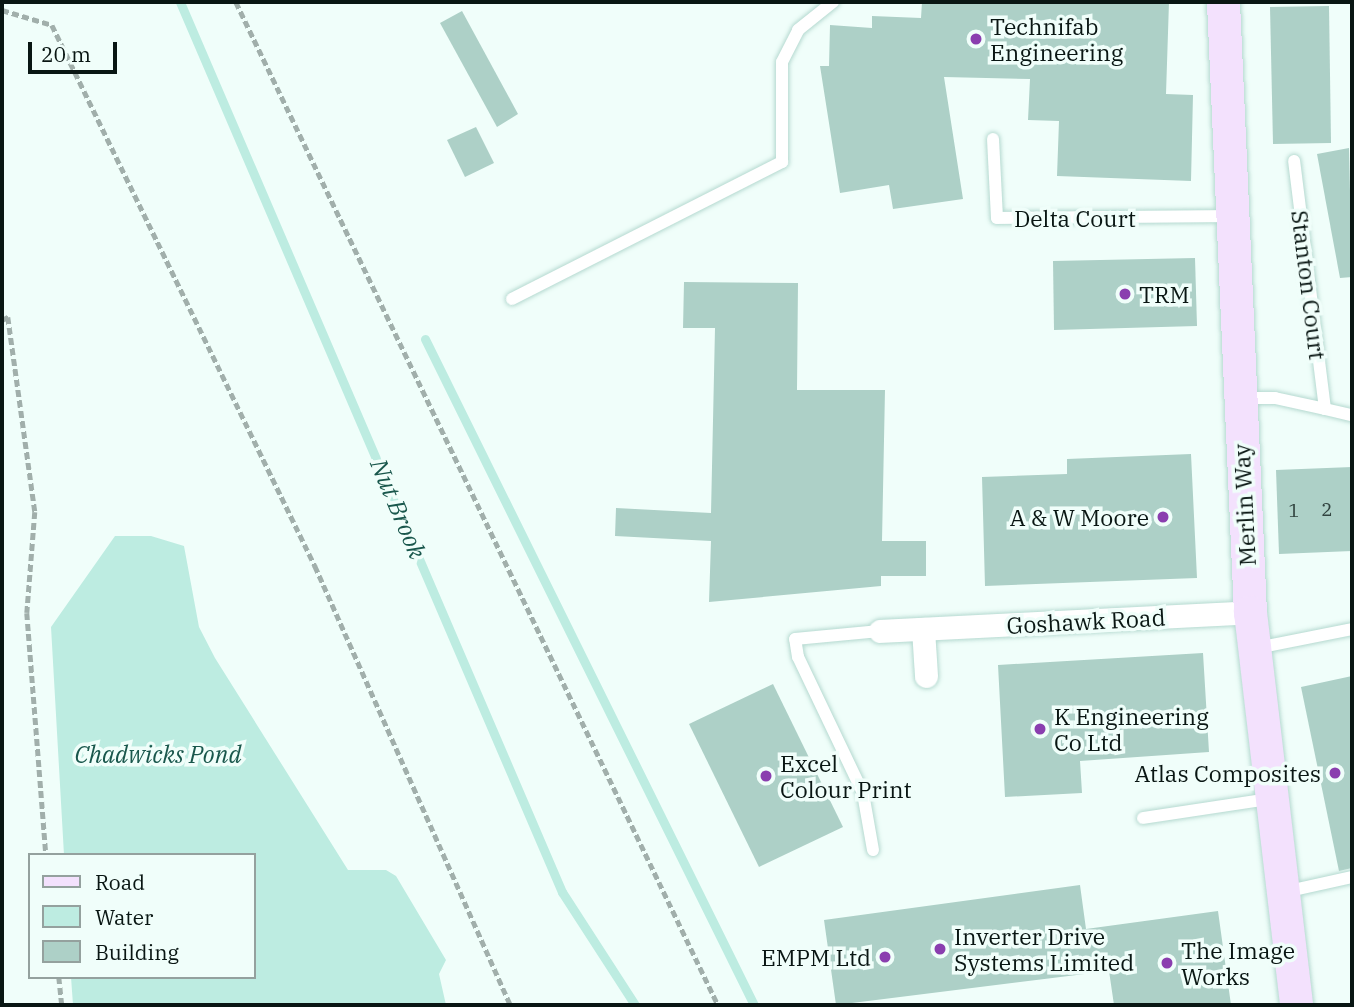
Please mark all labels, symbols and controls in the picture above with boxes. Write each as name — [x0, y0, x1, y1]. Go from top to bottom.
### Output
place label: Technifab Engineering — [990, 12, 1123, 66]
scale bar — [32, 28, 121, 72]
marker: Technifab Engineering — [968, 31, 984, 47]
text: 20 m — [41, 40, 91, 68]
street label: Delta Court — [1014, 204, 1136, 232]
street label: Stanton Court — [1286, 209, 1332, 361]
place label: TRM — [1139, 280, 1190, 308]
marker: TRM — [1117, 286, 1133, 302]
street label: Merlin Way — [1227, 443, 1261, 567]
water label: Nut Brook — [364, 455, 432, 563]
house number: 2 — [1321, 499, 1333, 521]
house number: 1 — [1288, 500, 1300, 522]
place label: A & W Moore — [1010, 503, 1149, 531]
marker: A & W Moore — [1155, 509, 1171, 525]
street label: Goshawk Road — [1006, 603, 1166, 639]
place label: K Engineering Co Ltd — [1054, 702, 1209, 756]
marker: K Engineering Co Ltd — [1032, 721, 1048, 737]
water label: Chadwicks Pond — [75, 741, 241, 769]
place label: Excel Colour Print — [780, 749, 912, 803]
place label: Atlas Composites — [1134, 759, 1321, 787]
marker: Atlas Composites — [1327, 765, 1343, 781]
marker: Excel Colour Print — [758, 768, 774, 784]
legend — [28, 853, 256, 979]
text: Road — [95, 868, 145, 896]
text: Water — [95, 903, 153, 931]
place label: Inverter Drive Systems Limited — [954, 922, 1134, 976]
place label: The Image Works — [1181, 936, 1295, 990]
text: Building — [95, 938, 179, 966]
marker: Inverter Drive Systems Limited — [932, 941, 948, 957]
place label: EMPM Ltd — [761, 943, 871, 971]
marker: EMPM Ltd — [877, 949, 893, 965]
marker: The Image Works — [1159, 955, 1175, 971]

